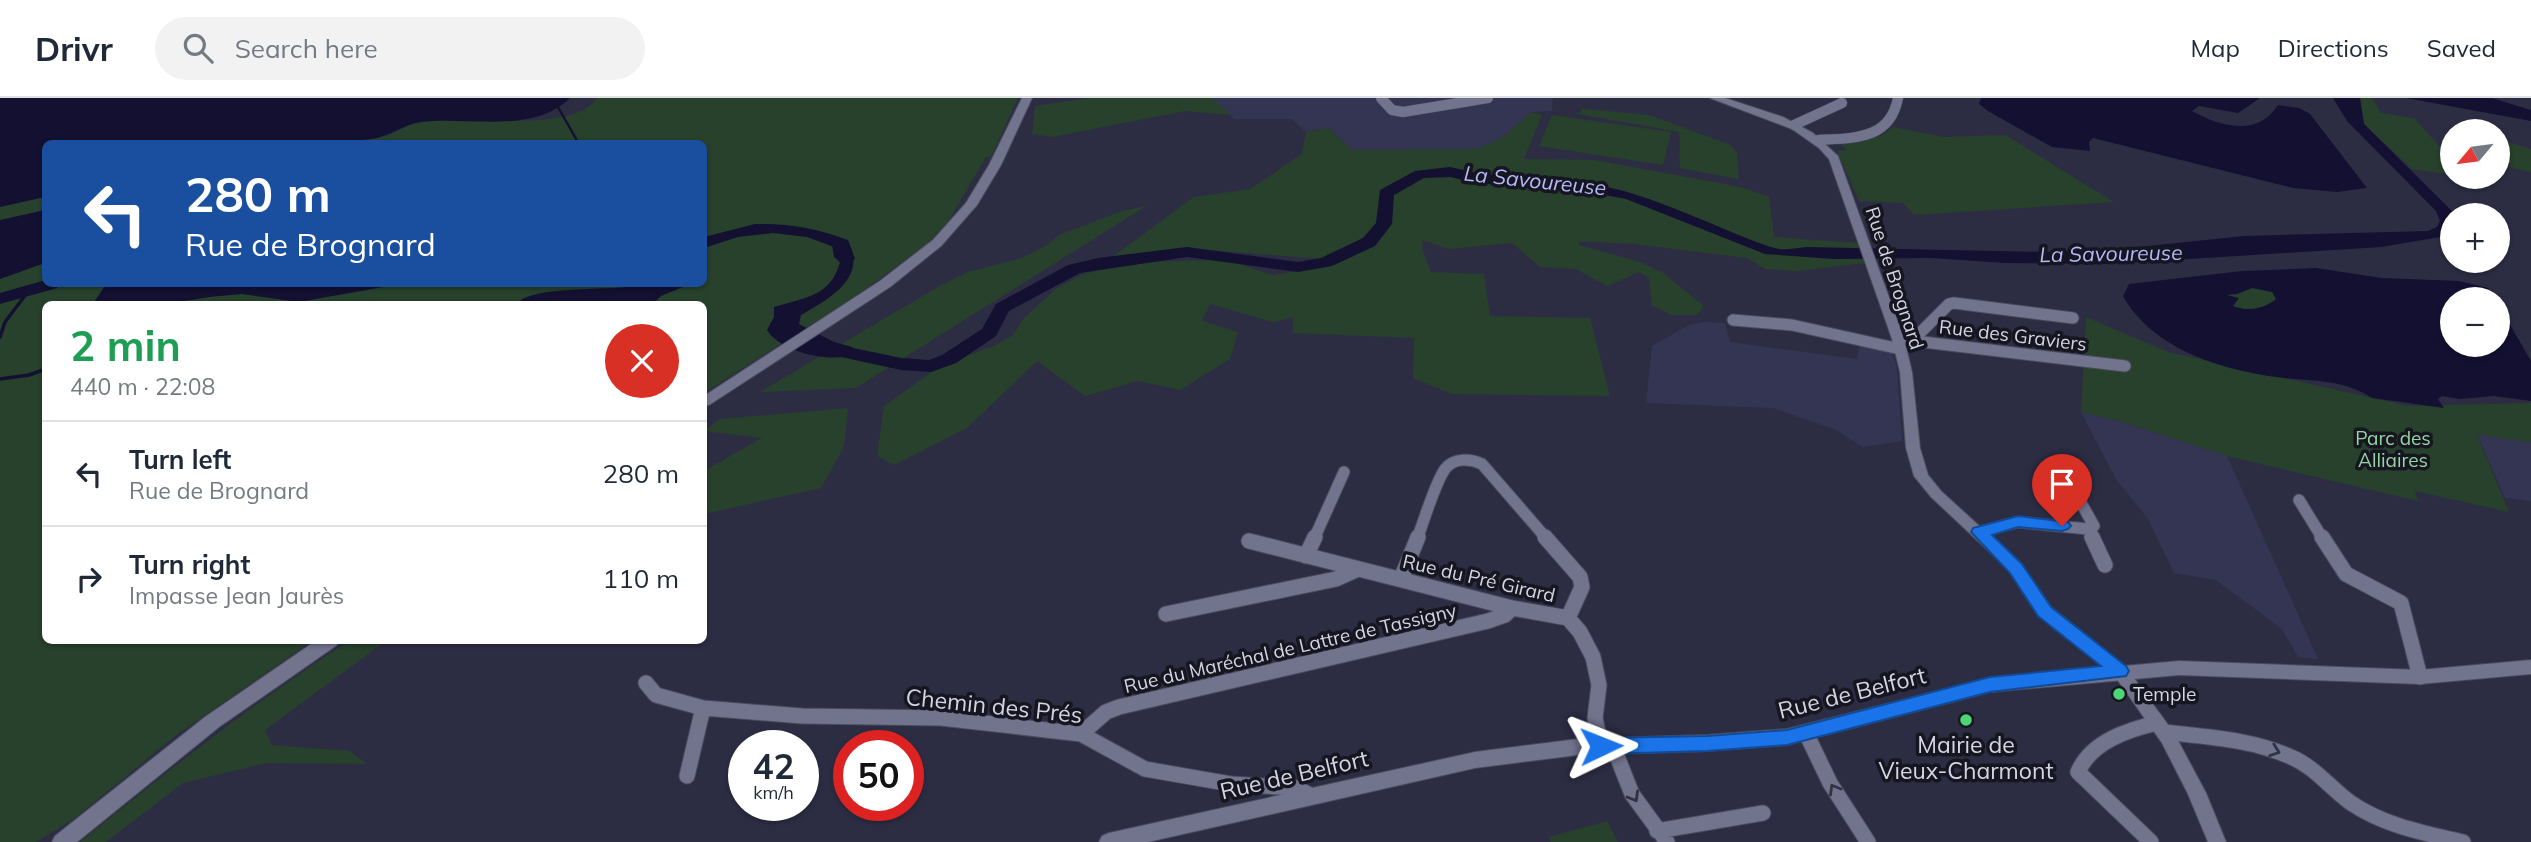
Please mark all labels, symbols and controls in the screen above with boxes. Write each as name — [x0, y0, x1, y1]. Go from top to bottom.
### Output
search box — [155, 17, 645, 80]
text: Drivr — [35, 28, 113, 69]
icon: search — [179, 29, 217, 67]
text: Search here — [235, 32, 378, 65]
text: Map — [2190, 33, 2240, 63]
text: Directions — [2278, 33, 2389, 63]
text: Saved — [2427, 33, 2496, 63]
north arrow — [2440, 119, 2510, 189]
map controls — [2440, 119, 2510, 357]
water label: La Savoureuse — [1463, 160, 1608, 200]
text: 280 m — [185, 163, 331, 224]
icon: left — [70, 168, 161, 259]
button: + — [2440, 203, 2510, 273]
street label: Rue de Brognard — [1861, 204, 1929, 352]
text: Rue de Brognard — [185, 224, 436, 264]
water label: La Savoureuse — [2039, 239, 2183, 267]
button: − — [2440, 287, 2510, 357]
street label: Rue des Graviers — [1938, 314, 2088, 356]
text: 2 min — [70, 319, 181, 372]
button: close — [605, 324, 679, 398]
text: 440 m · 22:08 — [70, 372, 215, 401]
park label: Parc des Alliaires — [2355, 426, 2431, 472]
text: Turn left — [129, 443, 231, 476]
pin — [2032, 454, 2092, 526]
icon: left — [70, 455, 108, 493]
text: 280 m — [603, 457, 679, 490]
icon: arrive — [2043, 465, 2081, 503]
text: Rue de Brognard — [129, 476, 309, 505]
text: Turn right — [129, 548, 250, 581]
street label: Rue du Pré Girard — [1400, 549, 1558, 607]
icon: right — [70, 560, 108, 598]
text: 110 m — [603, 562, 679, 595]
text: Impasse Jean Jaurès — [129, 581, 344, 610]
street label: Rue du Maréchal de Lattre de Tassigny — [1121, 598, 1459, 698]
street label: Rue de Belfort — [1775, 660, 1929, 725]
street label: Chemin des Prés — [904, 682, 1084, 729]
place label: Temple — [2133, 682, 2196, 706]
marker: Temple — [2111, 686, 2127, 702]
position arrow — [1564, 709, 1638, 783]
marker: Mairie de Vieux-Charmont — [1958, 712, 1974, 728]
speed limit sign: 50 — [833, 730, 924, 821]
place label: Mairie de Vieux-Charmont — [1879, 730, 2053, 785]
one-way arrow — [2268, 742, 2280, 756]
street label: Rue de Belfort — [1217, 743, 1371, 806]
text: 42 — [752, 744, 795, 788]
text: km/h — [753, 781, 794, 804]
one-way arrow — [1829, 784, 1842, 797]
one-way arrow — [1626, 790, 1639, 802]

